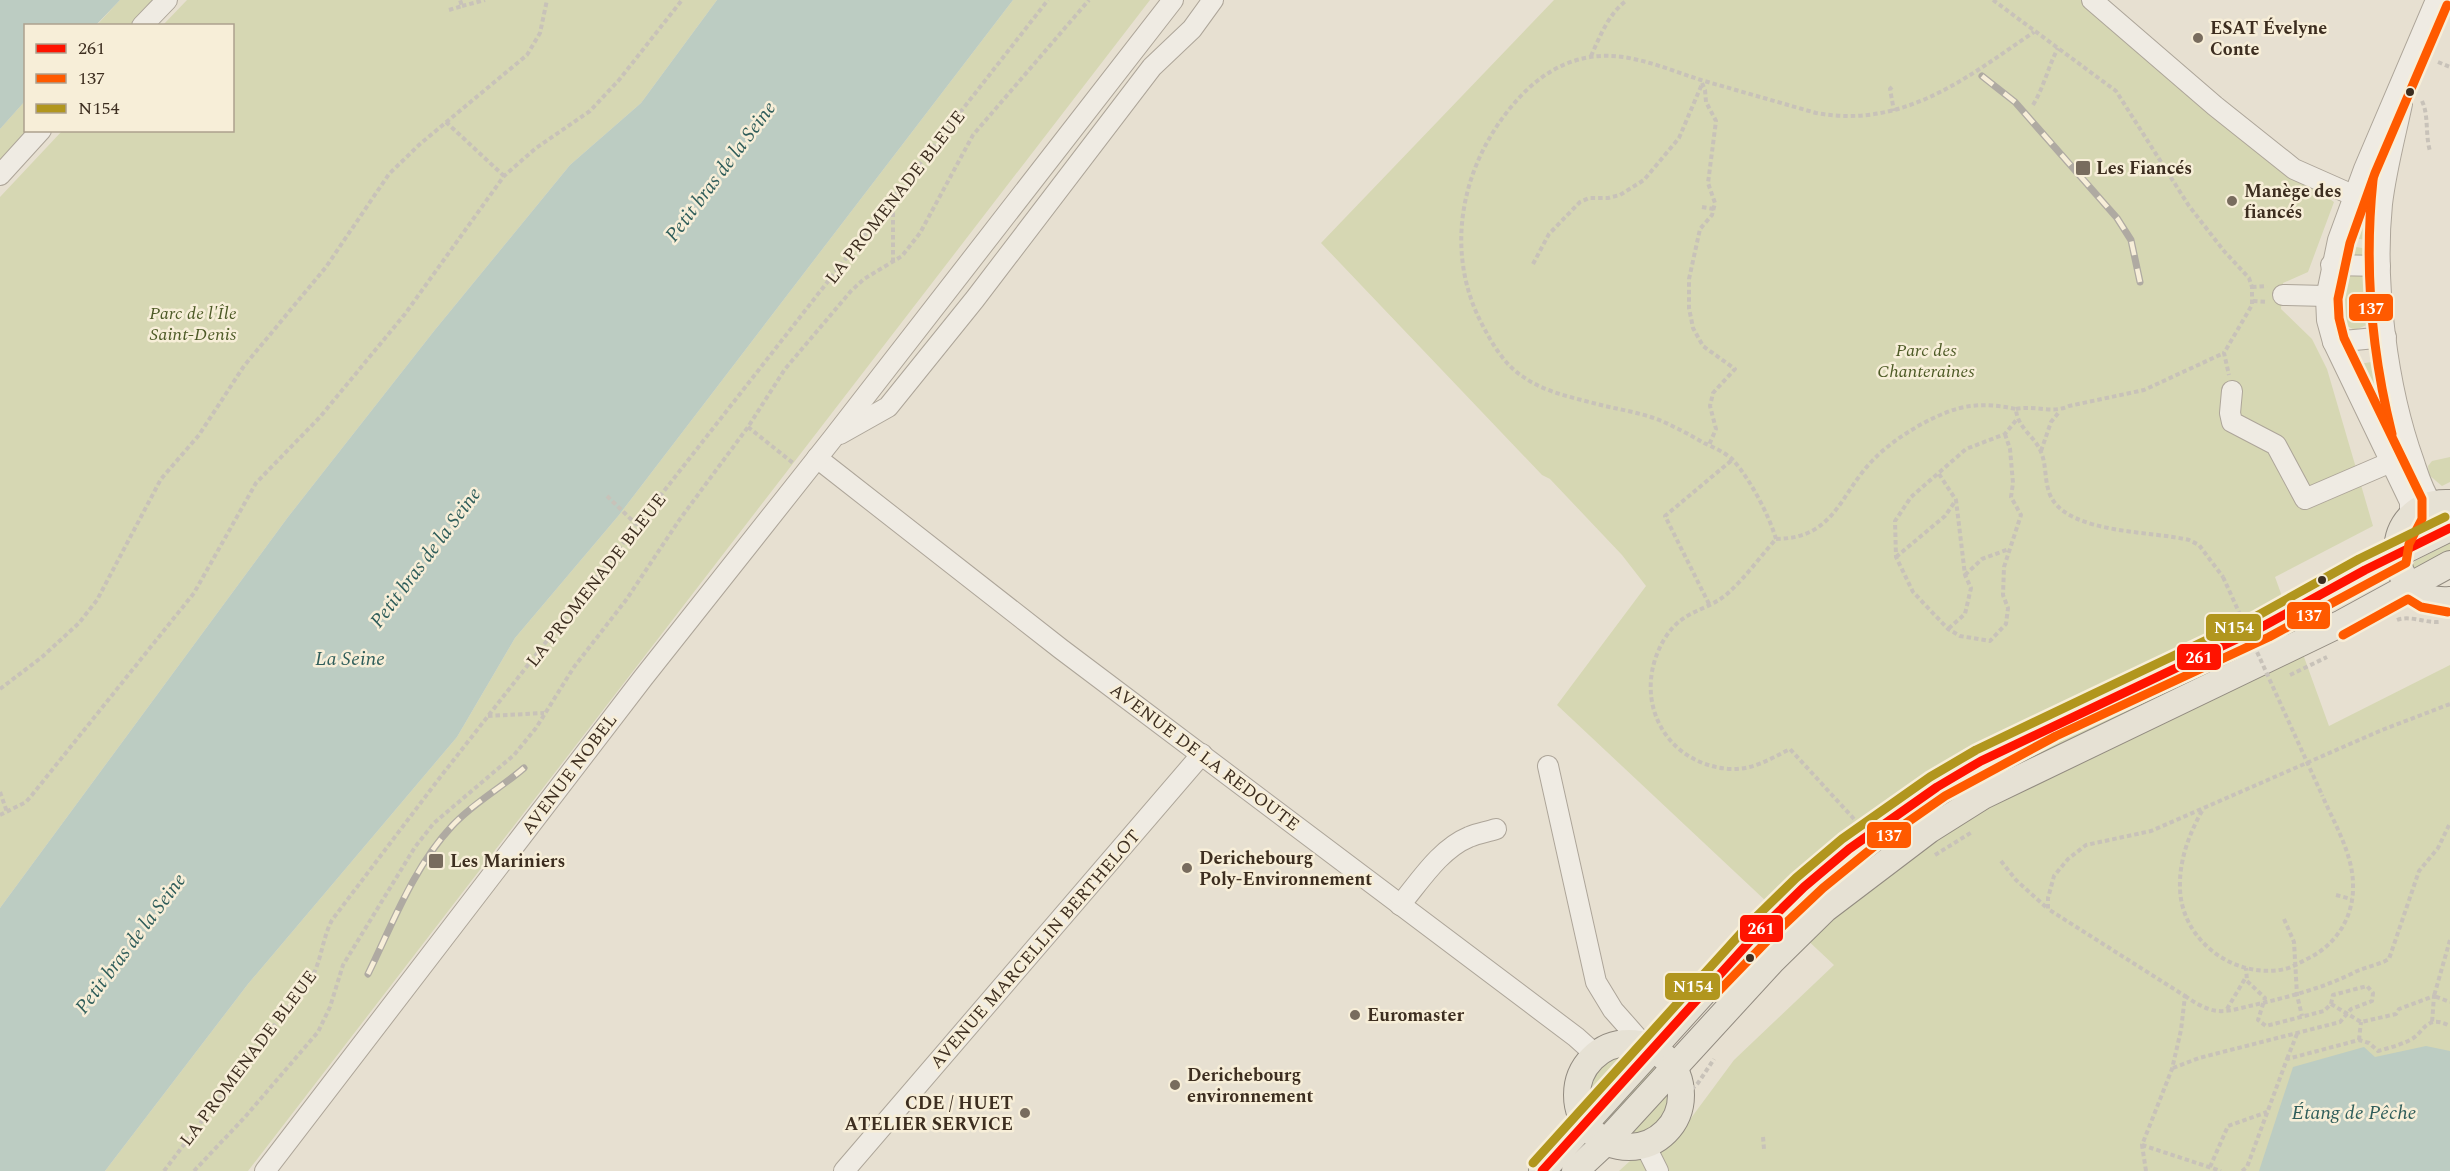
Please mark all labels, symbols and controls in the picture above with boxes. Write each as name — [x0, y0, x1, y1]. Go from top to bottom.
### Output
place label: ESAT Évelyne Conte — [2210, 15, 2327, 63]
legend — [24, 24, 234, 132]
marker: ESAT Évelyne Conte — [2191, 31, 2205, 45]
text: 261 — [78, 35, 105, 62]
text: 137 — [78, 65, 105, 92]
unlabelled marker — [2404, 86, 2416, 98]
text: N154 — [78, 95, 119, 122]
water label: Petit bras de la Seine — [658, 95, 784, 248]
street label: LA PROMENADE BLEUE — [819, 105, 972, 290]
place label: Les Fiancés — [2096, 155, 2192, 182]
marker: Les Fiancés — [2074, 159, 2092, 177]
place label: Manège des fiancés — [2244, 178, 2342, 226]
marker: Manège des fiancés — [2225, 194, 2239, 208]
line badge: 137 — [2348, 293, 2394, 322]
text: 137 — [2358, 297, 2384, 321]
park label: Parc de l'Île Saint-Denis — [149, 300, 237, 348]
park label: Parc des Chanteraines — [1877, 337, 1975, 385]
water label: Petit bras de la Seine — [363, 481, 489, 634]
street label: LA PROMENADE BLEUE — [520, 488, 673, 673]
unlabelled marker — [2316, 574, 2328, 586]
line badge: 137 — [2286, 601, 2331, 630]
text: 137 — [2296, 604, 2322, 628]
line badge: N154 — [2205, 613, 2262, 642]
text: N154 — [2214, 616, 2254, 640]
line badge: 261 — [2176, 643, 2222, 671]
water label: La Seine — [315, 644, 385, 674]
text: 261 — [2186, 646, 2212, 670]
street label: AVENUE DE LA REDOUTE — [1104, 677, 1305, 838]
street label: AVENUE NOBEL — [515, 708, 624, 841]
line badge: 137 — [1866, 821, 1912, 849]
street label: AVENUE MARCELLIN BERTHELOT — [924, 824, 1147, 1075]
text: 137 — [1876, 824, 1902, 848]
place label: Derichebourg Poly-Environnement — [1199, 845, 1372, 893]
place label: Les Mariniers — [450, 848, 565, 875]
marker: Les Mariniers — [427, 852, 445, 870]
marker: Derichebourg Poly-Environnement — [1180, 861, 1194, 875]
water label: Petit bras de la Seine — [68, 867, 194, 1020]
line badge: 261 — [1739, 914, 1784, 943]
text: 261 — [1748, 917, 1774, 941]
unlabelled marker — [1744, 952, 1756, 964]
street label: LA PROMENADE BLEUE — [173, 965, 324, 1152]
line badge: N154 — [1664, 972, 1721, 1001]
text: N154 — [1673, 975, 1713, 999]
place label: Euromaster — [1367, 1002, 1464, 1029]
marker: Euromaster — [1348, 1008, 1362, 1022]
place label: Derichebourg environnement — [1187, 1062, 1314, 1110]
marker: Derichebourg environnement — [1168, 1078, 1182, 1092]
place label: CDE / HUET ATELIER SERVICE — [845, 1090, 1013, 1138]
water label: Étang de Pêche — [2292, 1098, 2417, 1128]
marker: CDE / HUET ATELIER SERVICE — [1018, 1106, 1032, 1120]

